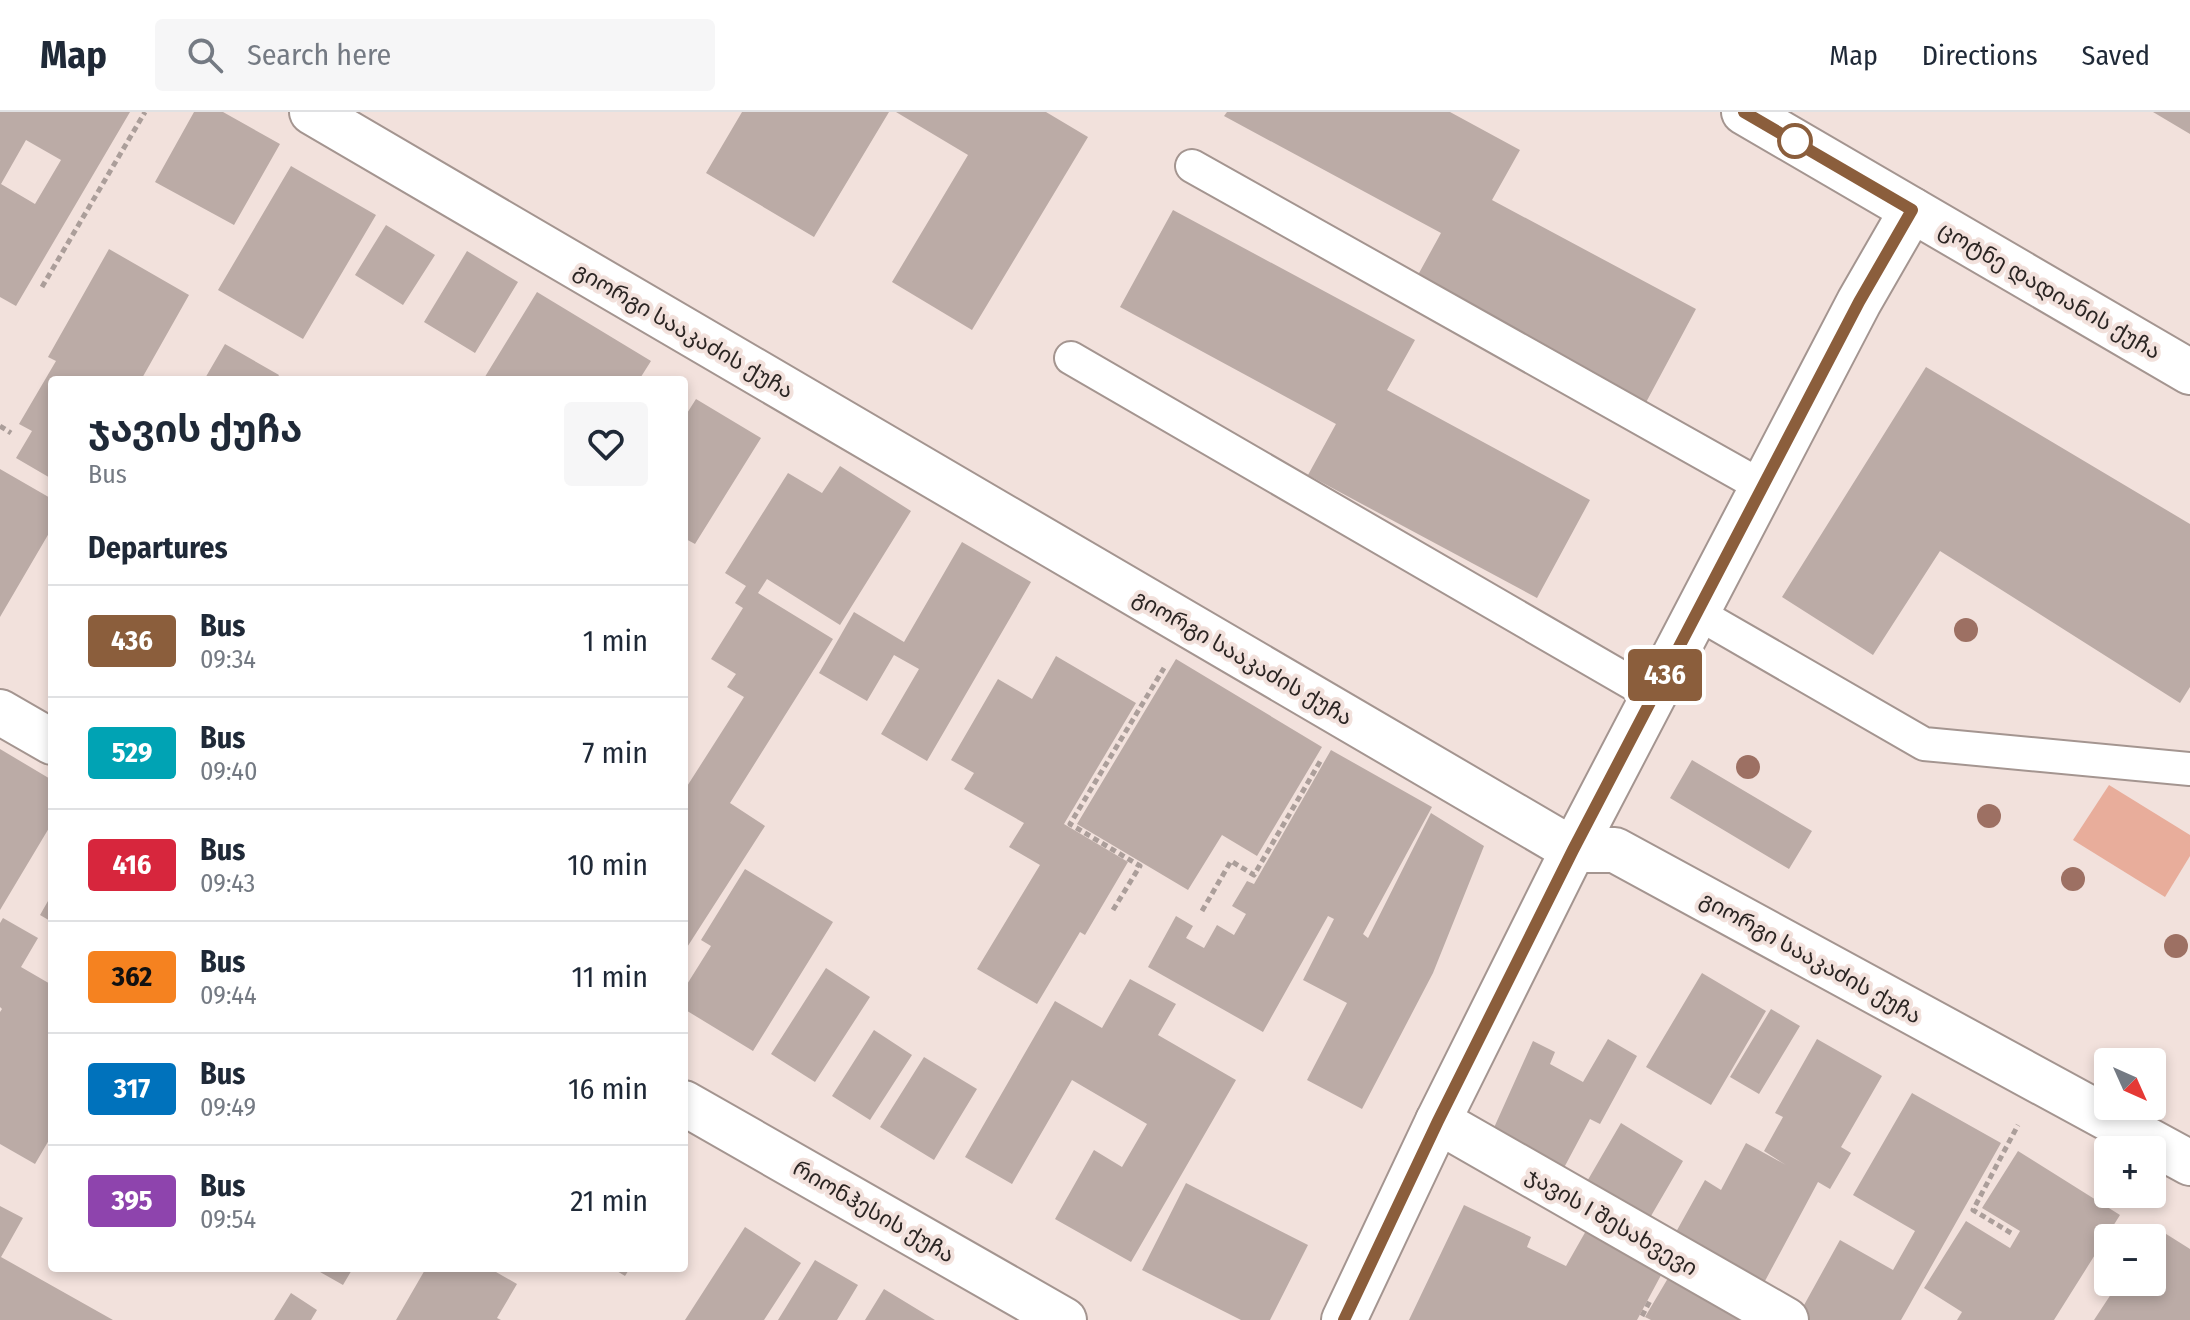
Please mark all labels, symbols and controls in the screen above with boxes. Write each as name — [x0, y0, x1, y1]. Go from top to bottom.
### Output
search box — [155, 19, 715, 91]
text: Map — [40, 32, 107, 78]
icon: search — [183, 33, 227, 77]
text: Search here — [247, 37, 391, 73]
text: Map — [1829, 39, 1878, 72]
text: Directions — [1922, 39, 2038, 72]
text: Saved — [2082, 39, 2150, 72]
unlabelled marker — [1778, 124, 1812, 158]
street label: ცოტნე დადიანის ქუჩა — [1934, 216, 2165, 365]
street label: გიორგი სააკაძის ქუჩა — [569, 257, 798, 404]
button: heart — [564, 402, 648, 486]
text: ჯავის ქუჩა — [88, 406, 302, 452]
text: Bus — [88, 459, 127, 490]
text: Departures — [88, 530, 228, 566]
street label: გიორგი სააკაძის ქუჩა — [1128, 584, 1357, 731]
text: Bus — [200, 608, 245, 644]
text: 1 min — [583, 623, 648, 659]
text: 436 — [111, 624, 153, 657]
text: 09:34 — [200, 644, 256, 675]
line badge: 436 — [1619, 649, 1711, 701]
text: 436 — [1644, 658, 1686, 691]
text: Bus — [200, 720, 245, 756]
text: 7 min — [582, 735, 648, 771]
text: 529 — [112, 736, 152, 769]
text: 09:40 — [200, 756, 258, 787]
text: Bus — [200, 832, 245, 868]
text: 10 min — [567, 847, 648, 883]
text: 416 — [112, 848, 152, 881]
text: 09:43 — [200, 868, 255, 899]
street label: გიორგი სააკაძის ქუჩა — [1695, 885, 1926, 1030]
text: Bus — [200, 944, 245, 980]
text: 11 min — [572, 959, 648, 995]
text: 362 — [112, 960, 152, 993]
text: 09:44 — [200, 980, 257, 1011]
north arrow — [2094, 1048, 2166, 1120]
map controls — [2094, 1048, 2166, 1296]
text: Bus — [200, 1056, 245, 1092]
text: 16 min — [568, 1071, 648, 1107]
text: 317 — [114, 1072, 150, 1105]
text: 09:49 — [200, 1092, 256, 1123]
button: + — [2094, 1136, 2166, 1208]
street label: რიონჰესის ქუჩა — [788, 1154, 959, 1269]
street label: ჯავის I შესახვევი — [1521, 1161, 1702, 1282]
text: Bus — [200, 1168, 245, 1204]
text: 21 min — [570, 1183, 648, 1219]
text: 395 — [111, 1184, 153, 1217]
text: 09:54 — [200, 1204, 256, 1235]
button: − — [2094, 1224, 2166, 1296]

